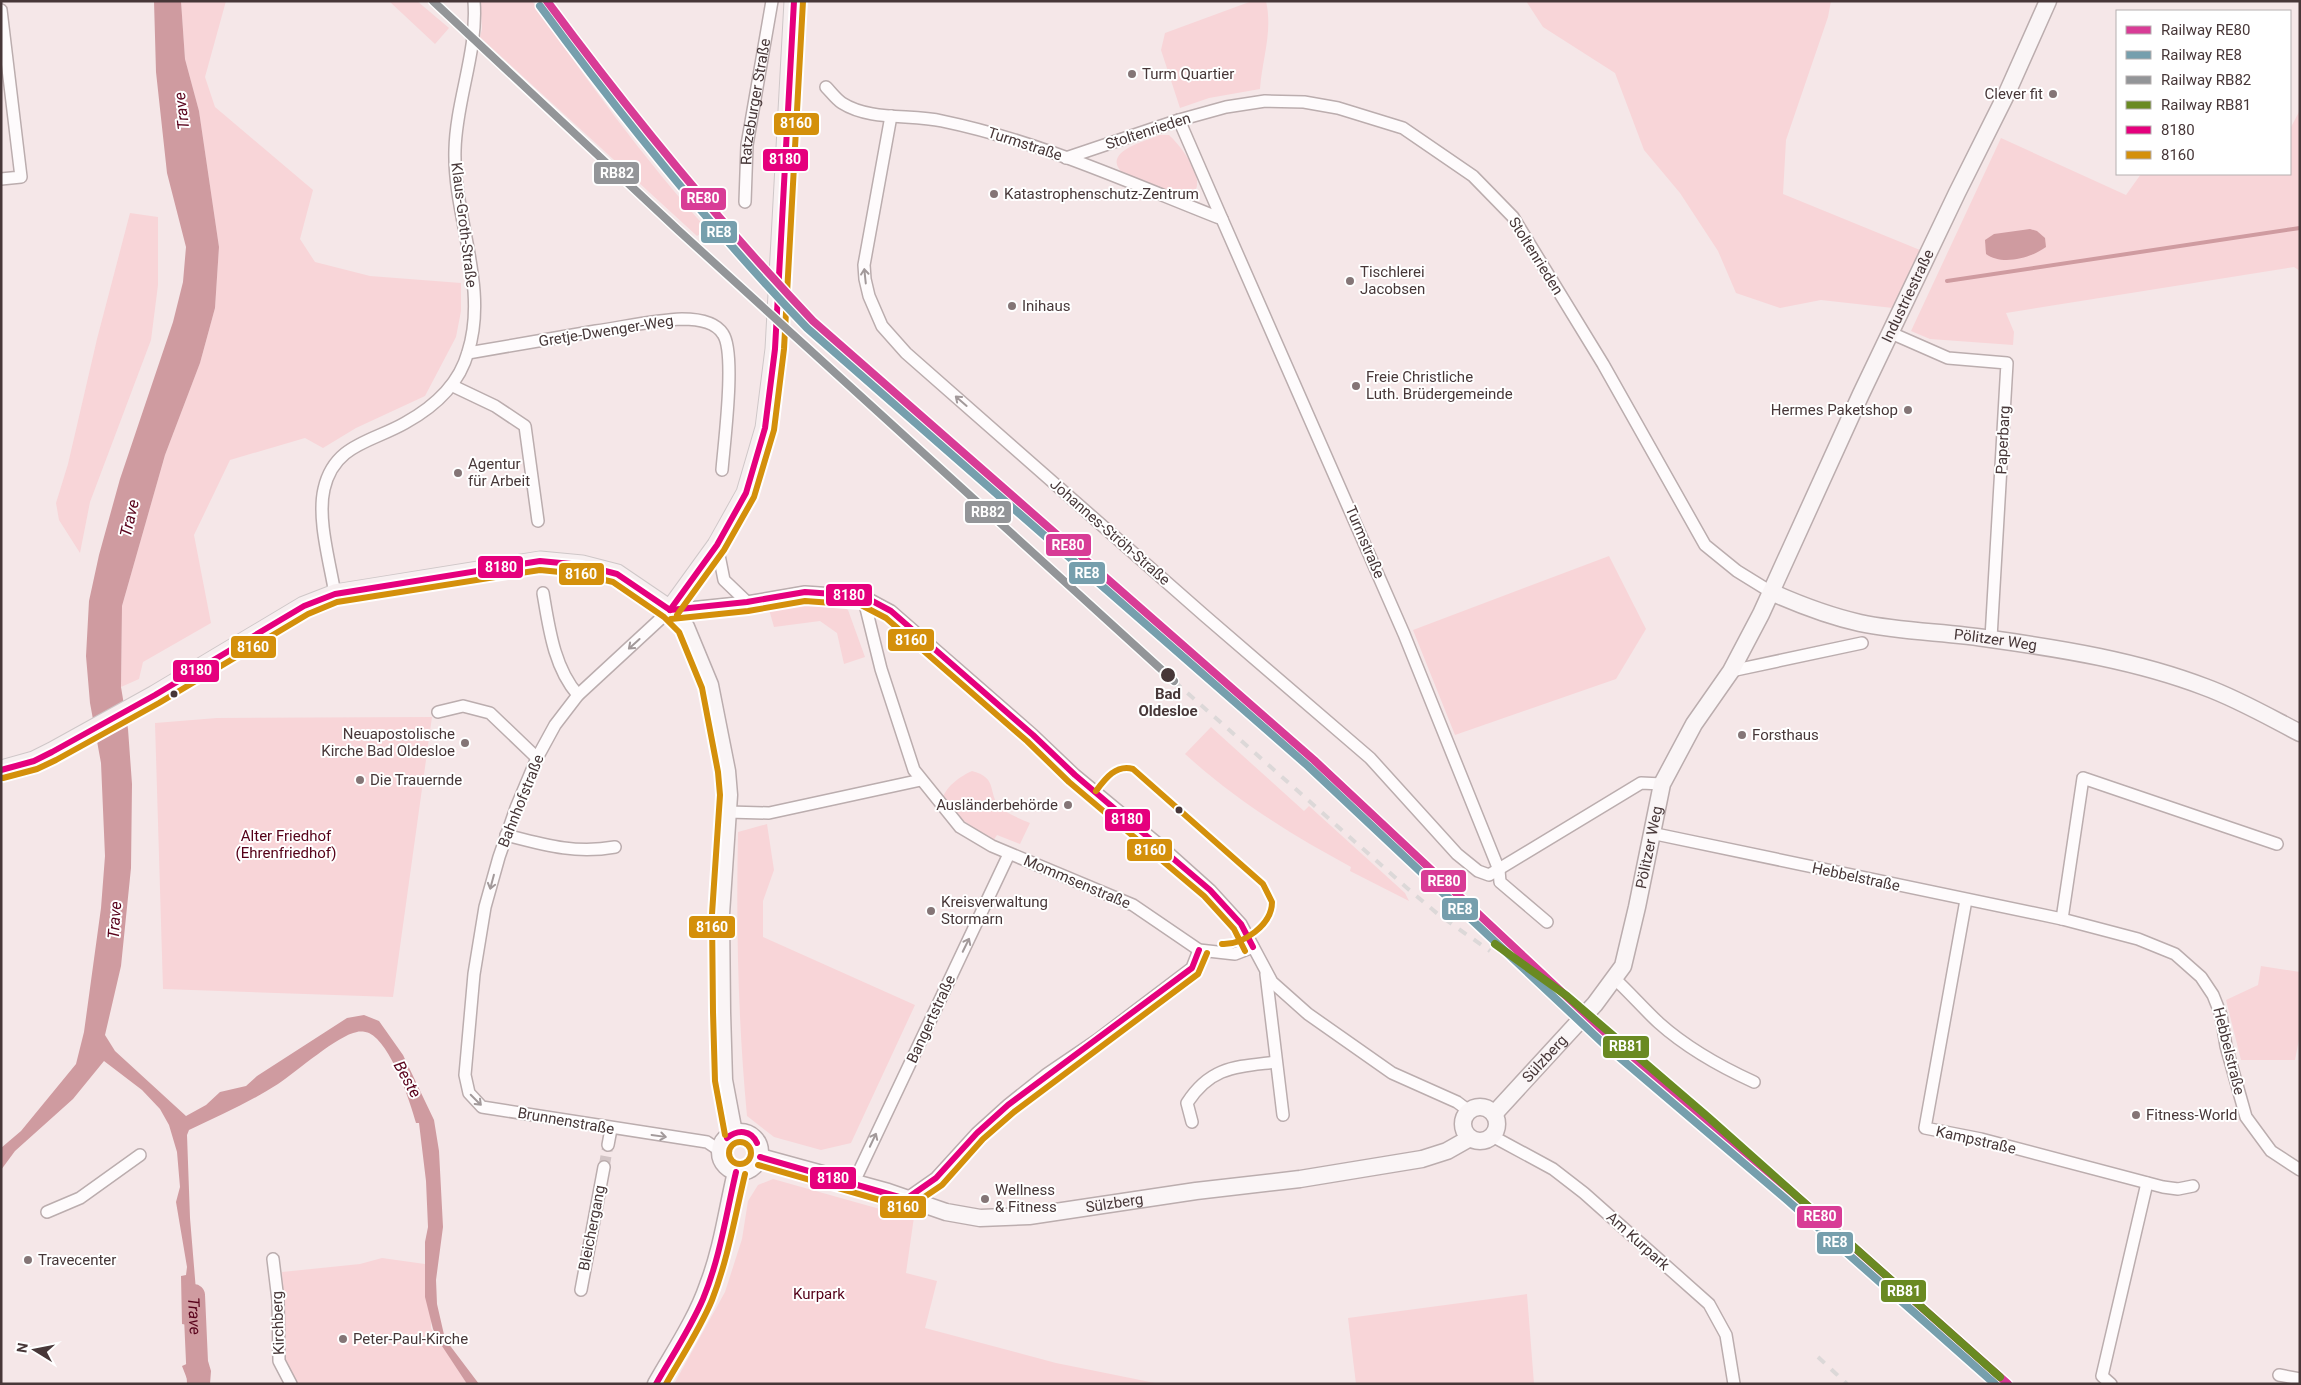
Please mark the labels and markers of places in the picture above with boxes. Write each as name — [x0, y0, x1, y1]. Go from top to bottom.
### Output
place label: Turm Quartier — [1142, 65, 1234, 83]
marker: Turm Quartier — [1126, 68, 1138, 80]
place label: Clever fit — [1985, 85, 2043, 103]
marker: Clever fit — [2047, 88, 2059, 100]
place label: Katastrophenschutz-Zentrum — [1004, 185, 1199, 203]
marker: Katastrophenschutz-Zentrum — [988, 188, 1000, 200]
place label: Tischlerei Jacobsen — [1360, 263, 1425, 298]
marker: Tischlerei Jacobsen — [1344, 275, 1356, 287]
place label: Inihaus — [1022, 297, 1070, 315]
marker: Inihaus — [1006, 300, 1018, 312]
place label: Freie Christliche Luth. Brüdergemeinde — [1366, 368, 1513, 403]
marker: Freie Christliche Luth. Brüdergemeinde — [1350, 380, 1362, 392]
place label: Hermes Paketshop — [1771, 401, 1898, 419]
marker: Hermes Paketshop — [1902, 404, 1914, 416]
place label: Agentur für Arbeit — [468, 455, 530, 490]
marker: Agentur für Arbeit — [452, 467, 464, 479]
marker: Bad Oldesloe — [1159, 666, 1177, 684]
place label: Bad Oldesloe — [1138, 685, 1198, 720]
unlabelled marker — [169, 689, 179, 699]
place label: Neuapostolische Kirche Bad Oldesloe — [321, 725, 455, 760]
place label: Forsthaus — [1752, 726, 1819, 744]
marker: Forsthaus — [1736, 729, 1748, 741]
marker: Neuapostolische Kirche Bad Oldesloe — [459, 737, 471, 749]
place label: Die Trauernde — [370, 771, 462, 789]
marker: Die Trauernde — [354, 774, 366, 786]
place label: Ausländerbehörde — [936, 796, 1058, 814]
marker: Ausländerbehörde — [1062, 799, 1074, 811]
unlabelled marker — [1174, 805, 1184, 815]
place label: Kreisverwaltung Stormarn — [941, 893, 1048, 928]
marker: Kreisverwaltung Stormarn — [925, 905, 937, 917]
place label: Fitness-World — [2146, 1106, 2238, 1124]
marker: Fitness-World — [2130, 1109, 2142, 1121]
place label: Wellness & Fitness — [995, 1181, 1057, 1216]
marker: Wellness & Fitness — [979, 1193, 991, 1205]
place label: Travecenter — [38, 1251, 116, 1269]
marker: Travecenter — [22, 1254, 34, 1266]
place label: Peter-Paul-Kirche — [353, 1330, 468, 1348]
marker: Peter-Paul-Kirche — [337, 1333, 349, 1345]

